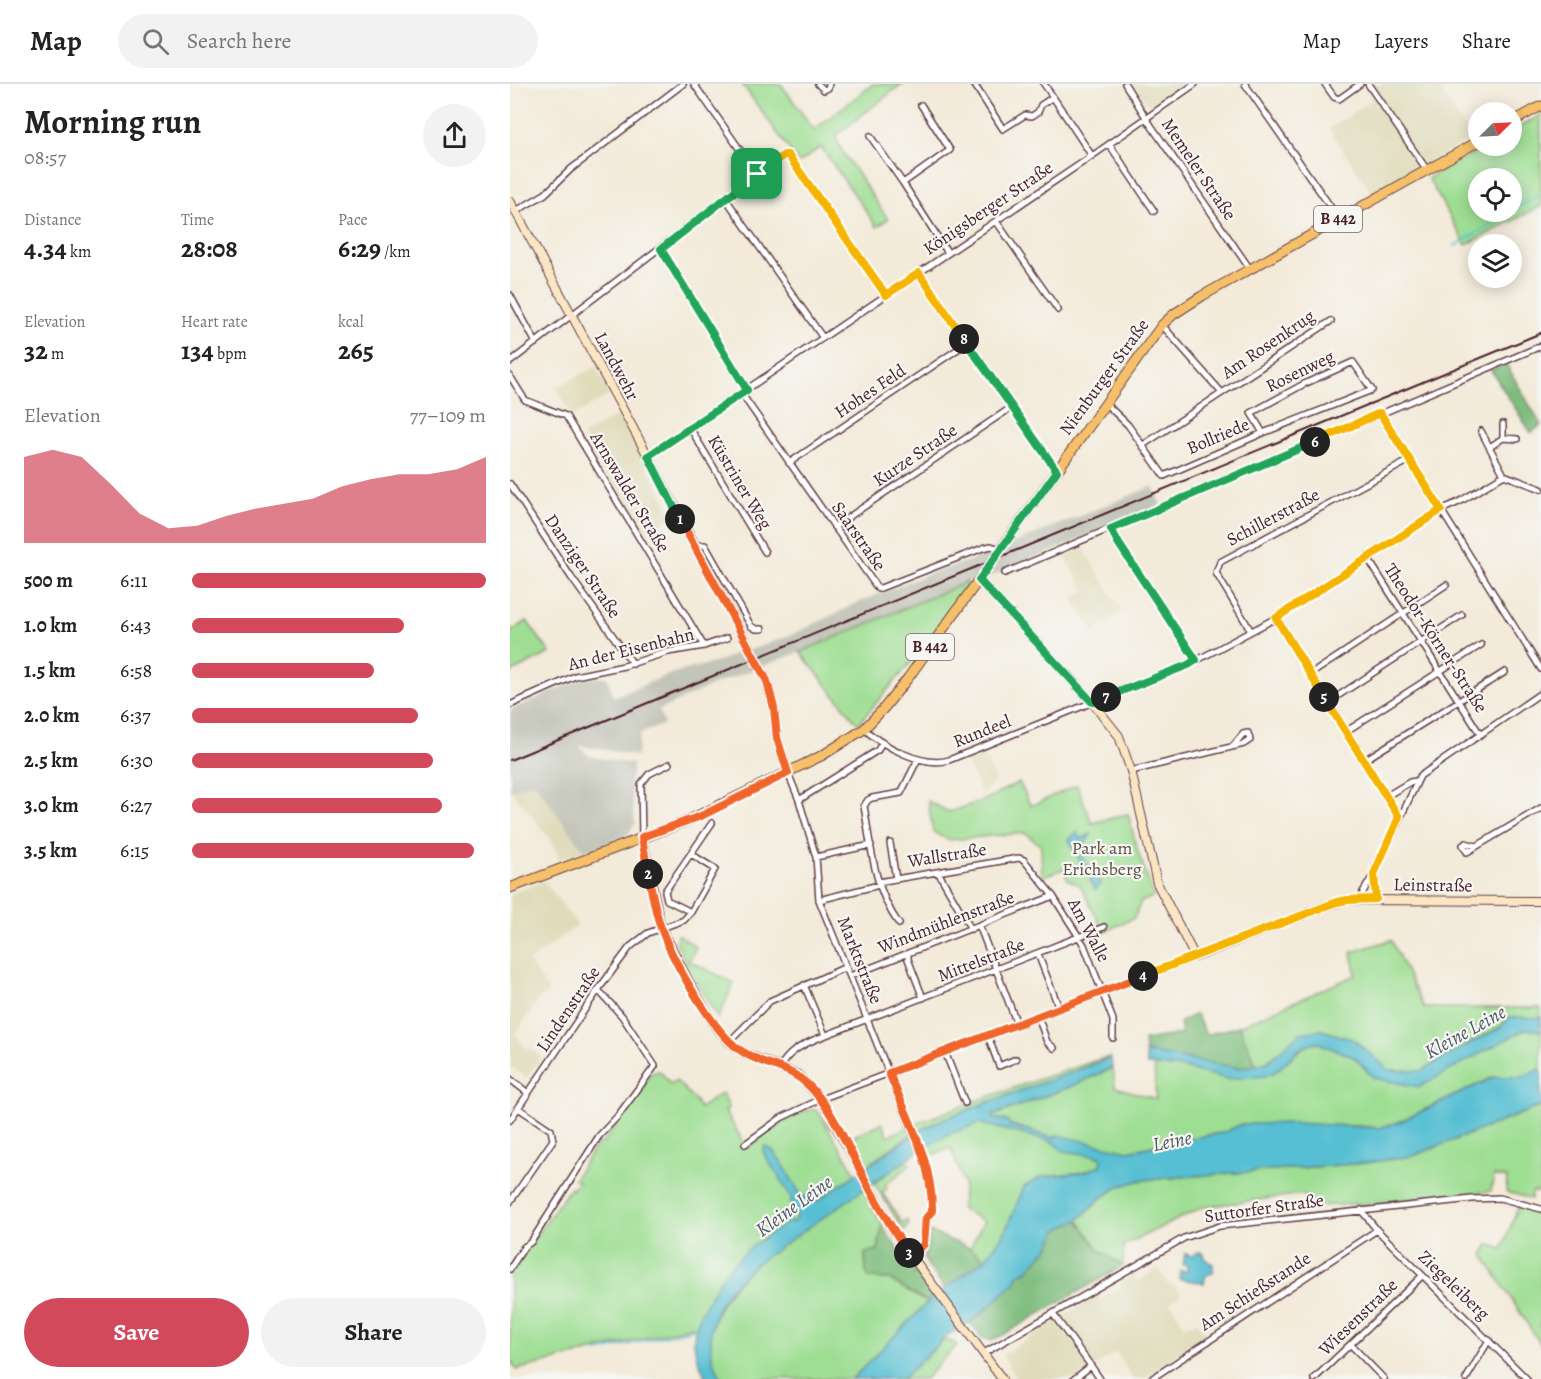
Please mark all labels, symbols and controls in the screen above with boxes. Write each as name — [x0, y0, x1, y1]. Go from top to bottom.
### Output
search box — [118, 14, 538, 68]
text: Map — [30, 22, 82, 60]
icon: search — [139, 25, 172, 58]
text: Search here — [187, 26, 291, 56]
text: Map — [1302, 27, 1341, 55]
text: Layers — [1374, 27, 1429, 55]
text: Share — [1462, 27, 1511, 55]
text: Morning run — [24, 99, 201, 144]
north arrow — [1468, 102, 1522, 156]
map controls — [1468, 102, 1522, 288]
button: share — [423, 104, 486, 167]
street label: Memeler Straße — [1156, 113, 1242, 225]
text: 08:57 — [24, 144, 66, 171]
pin — [731, 148, 782, 199]
street label: Königsberger Straße — [918, 156, 1058, 260]
icon: arrive — [740, 157, 773, 190]
button: locate — [1468, 168, 1522, 222]
road number: B 442 — [1314, 206, 1362, 232]
text: Distance — [24, 209, 81, 231]
text: Time — [181, 209, 214, 231]
text: Pace — [338, 209, 368, 231]
text: 4.34 — [24, 231, 67, 266]
text: 28:08 — [181, 231, 238, 266]
text: 6:29 — [338, 231, 381, 266]
button: layers — [1468, 234, 1522, 288]
text: km — [67, 241, 91, 263]
text: /km — [381, 241, 411, 263]
street label: Am Rosenkrug — [1216, 304, 1319, 385]
text: Elevation — [24, 311, 85, 333]
text: Heart rate — [181, 311, 248, 333]
text: kcal — [338, 311, 364, 333]
street label: Nienburger Straße — [1054, 314, 1154, 440]
pin: 8 — [949, 324, 979, 354]
street label: Landwehr — [589, 328, 645, 404]
text: 8 — [960, 328, 968, 350]
text: 32 — [24, 333, 48, 368]
text: 134 — [181, 333, 214, 368]
text: 265 — [338, 333, 374, 368]
text: m — [48, 343, 64, 365]
text: bpm — [214, 343, 247, 365]
street label: Rosenweg — [1262, 344, 1338, 398]
street label: Hohes Feld — [830, 358, 911, 424]
text: Elevation — [24, 402, 101, 429]
text: 77–109 m — [410, 402, 486, 429]
street label: Bollriede — [1183, 412, 1253, 460]
street label: Kurze Straße — [868, 418, 962, 492]
street label: Arnswalder Straße — [584, 426, 676, 557]
pin: 6 — [1300, 427, 1330, 457]
street label: Küstriner Weg — [702, 430, 778, 534]
text: 6 — [1311, 431, 1319, 453]
street label: Schillerstraße — [1222, 482, 1324, 552]
street label: Saarstraße — [826, 496, 892, 576]
pin: 1 — [665, 504, 695, 534]
text: 1 — [677, 508, 683, 530]
street label: Danziger Straße — [539, 509, 627, 623]
street label: Theodor-Körner-Straße — [1379, 559, 1493, 717]
text: 500 m — [24, 567, 73, 594]
text: 6:11 — [120, 567, 148, 594]
text: 1.0 km — [24, 612, 77, 639]
text: 6:43 — [120, 612, 151, 639]
street label: An der Eisenbahn — [564, 622, 697, 677]
road number: B 442 — [906, 634, 954, 660]
text: 1.5 km — [24, 657, 76, 684]
text: 6:58 — [120, 657, 152, 684]
pin: 7 — [1091, 682, 1121, 712]
pin: 5 — [1309, 682, 1339, 712]
text: 7 — [1103, 686, 1109, 708]
text: 5 — [1321, 686, 1327, 708]
text: 2.0 km — [24, 702, 80, 729]
text: 6:37 — [120, 702, 151, 729]
street label: Rundeel — [950, 708, 1015, 753]
text: 2.5 km — [24, 747, 78, 774]
text: 6:30 — [120, 747, 153, 774]
text: 3.0 km — [24, 792, 79, 819]
text: 6:27 — [120, 792, 152, 819]
park label: Park am Erichsberg — [1062, 836, 1142, 881]
text: 3.5 km — [24, 837, 77, 864]
text: 6:15 — [120, 837, 149, 864]
street label: Wallstraße — [905, 837, 988, 873]
pin: 2 — [633, 859, 663, 889]
text: 2 — [644, 863, 652, 885]
street label: Leinstraße — [1393, 872, 1473, 898]
street label: Windmühlenstraße — [873, 885, 1018, 959]
street label: Am Walle — [1062, 893, 1116, 966]
street label: Marktstraße — [832, 913, 888, 1007]
street label: Mittelstraße — [934, 932, 1028, 988]
street label: Lindenstraße — [530, 961, 606, 1057]
pin: 4 — [1128, 961, 1158, 991]
text: 4 — [1139, 965, 1147, 987]
water label: Kleine Leine — [1419, 999, 1511, 1065]
water label: Leine — [1150, 1124, 1194, 1158]
water label: Kleine Leine — [750, 1169, 838, 1243]
street label: Suttorfer Straße — [1203, 1188, 1325, 1228]
pin: 3 — [894, 1238, 924, 1268]
text: 3 — [906, 1242, 912, 1264]
street label: Ziegeleiberg — [1413, 1245, 1495, 1325]
street label: Am Schießstande — [1194, 1246, 1315, 1336]
street label: Wiesenstraße — [1312, 1273, 1403, 1362]
button: Save — [24, 1298, 249, 1367]
button: Share — [261, 1298, 486, 1367]

